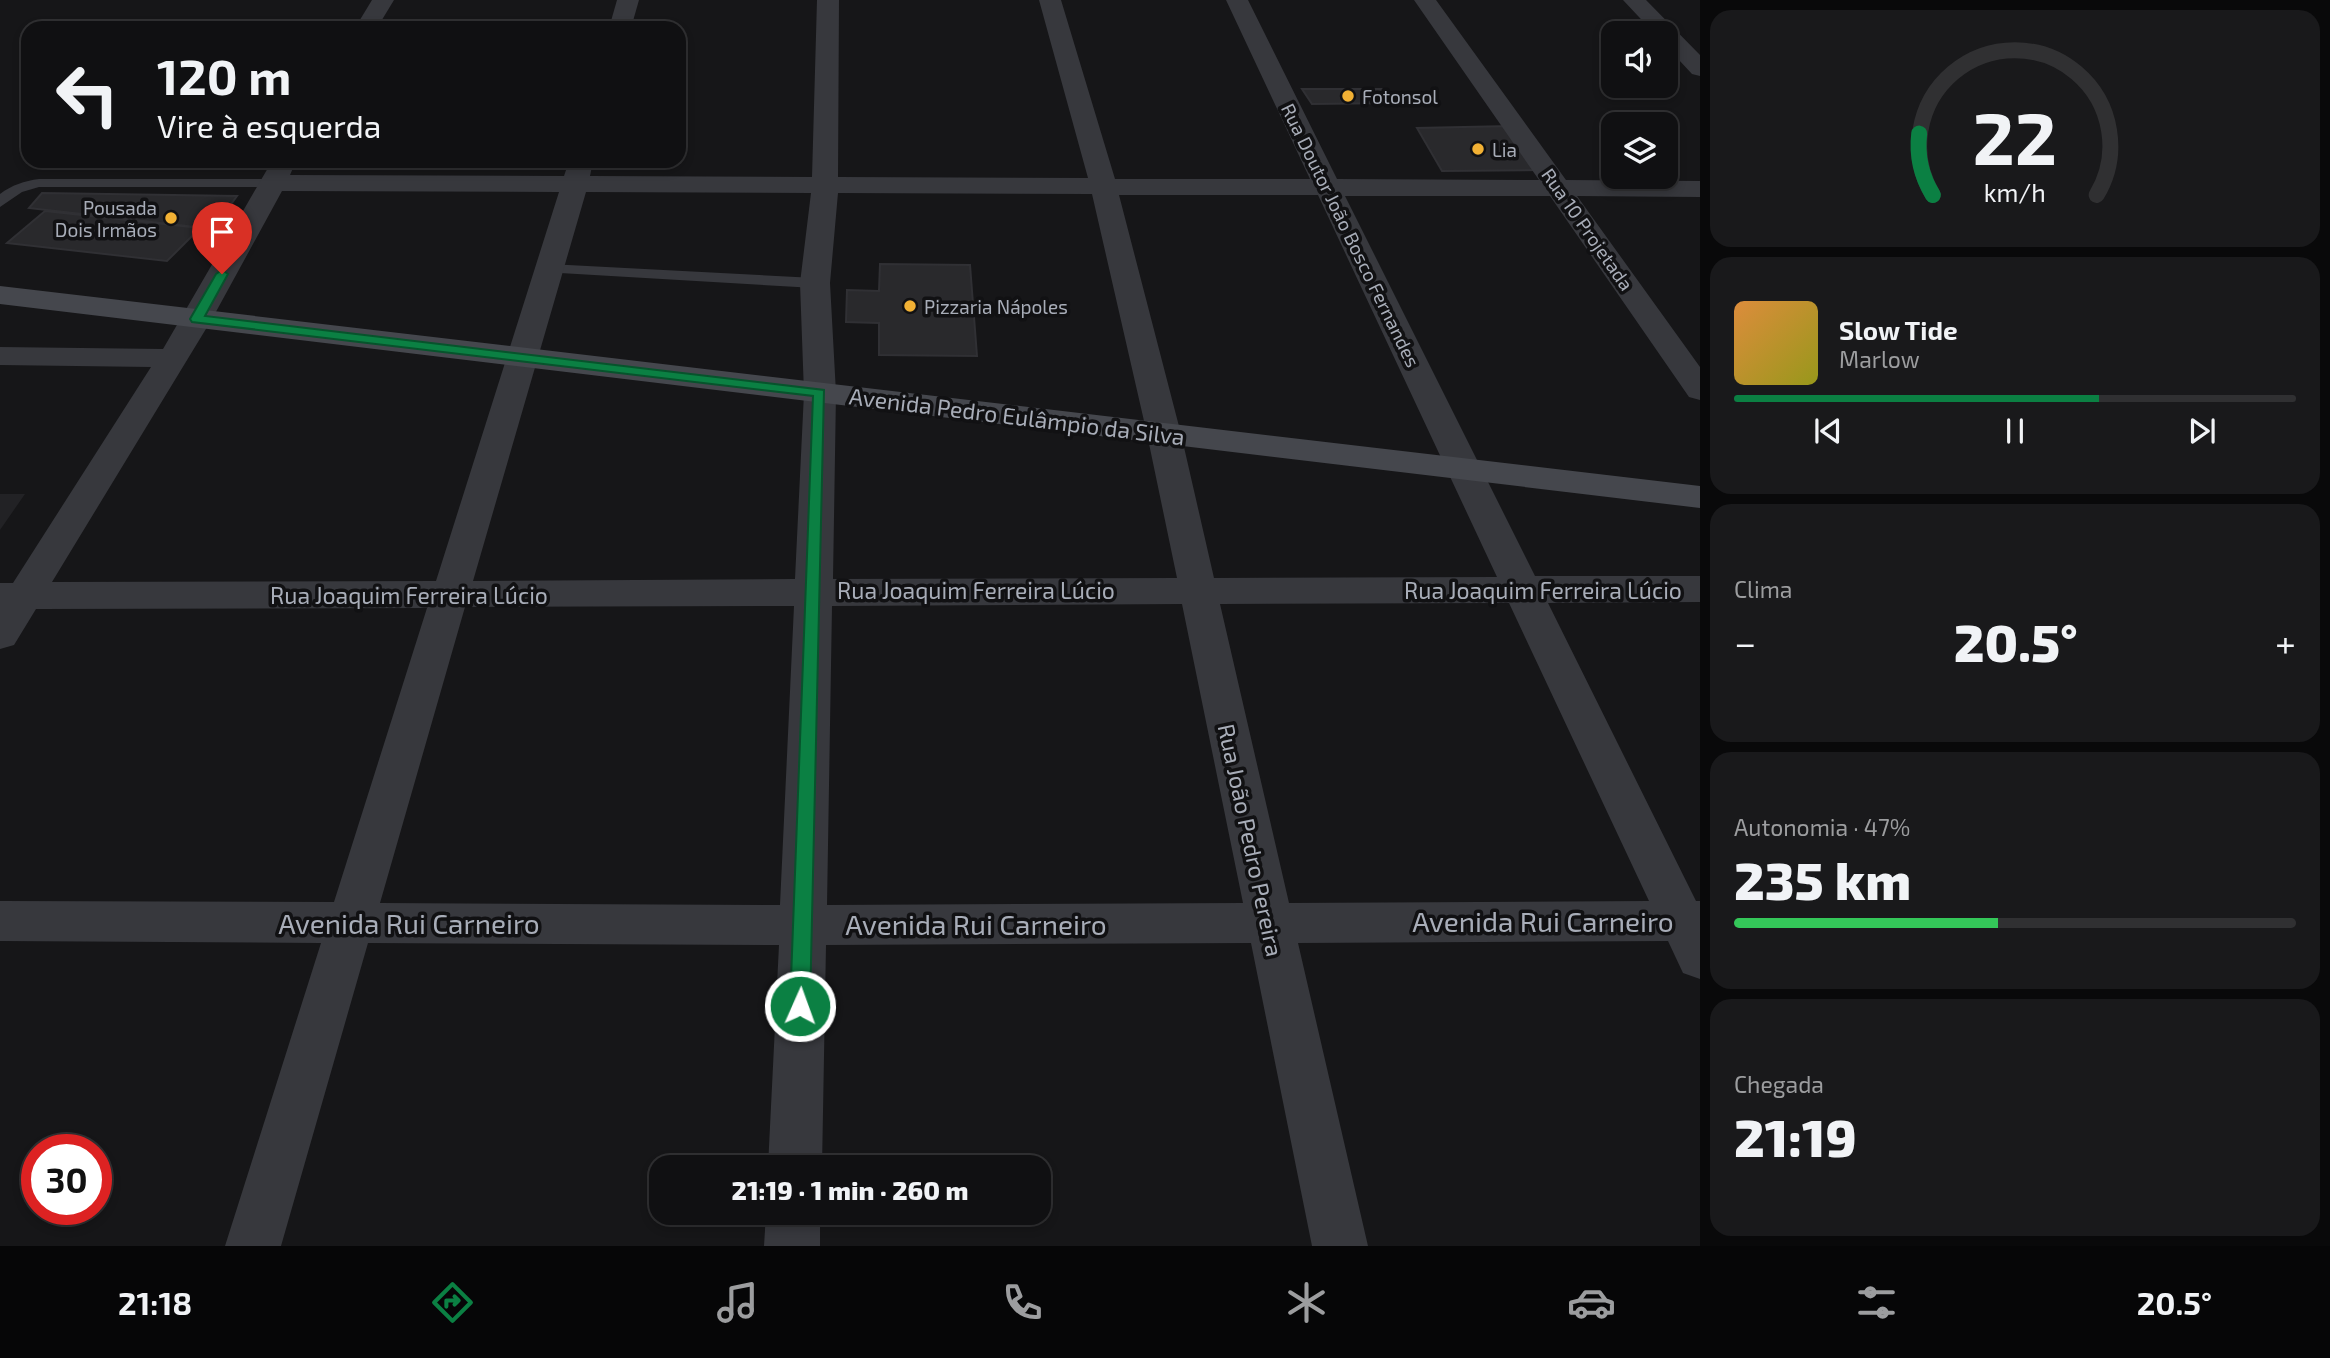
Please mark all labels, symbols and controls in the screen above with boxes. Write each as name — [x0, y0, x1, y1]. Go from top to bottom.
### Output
map controls — [1601, 21, 1678, 189]
button: sound — [1601, 21, 1678, 98]
text: 120 m — [157, 46, 291, 105]
icon: left — [42, 49, 133, 140]
place label: Fotonsol — [1362, 85, 1438, 108]
marker: Fotonsol — [1340, 88, 1356, 104]
text: 22 — [1973, 92, 2057, 180]
street label: Rua Doutor João Bosco Fernandes — [1277, 99, 1425, 371]
text: Vire à esquerda — [157, 106, 381, 144]
button: layers — [1601, 112, 1678, 189]
place label: Lia — [1492, 138, 1517, 161]
marker: Lia — [1470, 141, 1486, 157]
street label: Rua 10 Projetada — [1537, 164, 1639, 294]
text: km/h — [1984, 176, 2046, 206]
place label: Pousada Dois Irmãos — [55, 196, 157, 241]
pin — [192, 202, 252, 274]
marker: Pousada Dois Irmãos — [163, 210, 179, 226]
icon: arrive — [203, 213, 241, 251]
place label: Pizzaria Nápoles — [924, 295, 1068, 318]
marker: Pizzaria Nápoles — [902, 298, 918, 314]
text: Slow Tide — [1839, 314, 1958, 345]
text: Marlow — [1839, 345, 1920, 373]
street label: Avenida Pedro Eulâmpio da Silva — [848, 382, 1186, 450]
icon: previous — [1809, 412, 1847, 450]
icon: pause — [1996, 412, 2034, 450]
icon: next — [2183, 412, 2221, 450]
text: Clima — [1734, 575, 1792, 603]
street label: Rua Joaquim Ferreira Lúcio — [837, 576, 1115, 604]
street label: Rua Joaquim Ferreira Lúcio — [1404, 576, 1682, 604]
street label: Rua Joaquim Ferreira Lúcio — [270, 581, 548, 609]
text: 20.5° — [1954, 610, 2078, 672]
text: − — [1734, 619, 1756, 665]
text: + — [2275, 619, 2296, 665]
street label: Rua João Pedro Pereira — [1213, 721, 1289, 959]
text: Autonomia · 47% — [1734, 813, 1910, 841]
text: 235 km — [1734, 848, 1911, 910]
street label: Avenida Rui Carneiro — [1412, 904, 1674, 938]
street label: Avenida Rui Carneiro — [278, 906, 540, 940]
street label: Avenida Rui Carneiro — [845, 907, 1107, 941]
position arrow — [763, 969, 837, 1043]
text: Chegada — [1734, 1070, 1824, 1098]
text: 21:19 — [1734, 1105, 1857, 1167]
speed limit sign: 30 — [21, 1134, 112, 1225]
text: 21:19 · 1 min · 260 m — [732, 1174, 968, 1205]
icon: directions — [428, 1278, 477, 1327]
icon: music — [713, 1278, 762, 1327]
icon: phone — [998, 1278, 1047, 1327]
icon: climate — [1282, 1278, 1331, 1327]
icon: car — [1567, 1278, 1616, 1327]
icon: filters — [1852, 1278, 1901, 1327]
text: 21:18 — [118, 1283, 192, 1321]
text: 20.5° — [2137, 1283, 2212, 1321]

